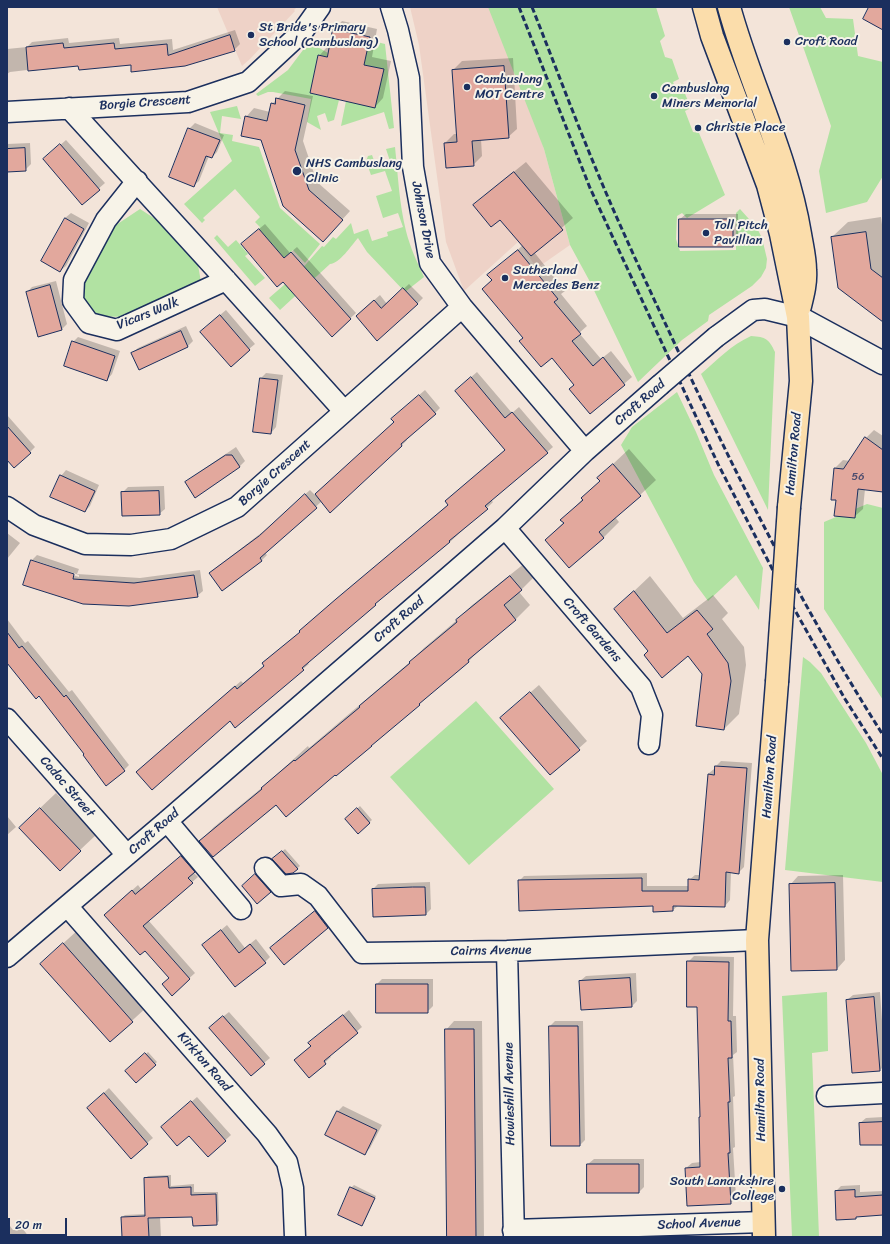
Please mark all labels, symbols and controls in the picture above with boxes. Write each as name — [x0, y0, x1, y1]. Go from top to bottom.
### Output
place label: St Bride's Primary School (Cambuslang) — [259, 20, 378, 51]
marker: St Bride's Primary School (Cambuslang) — [246, 30, 256, 40]
place label: Croft Road — [795, 34, 857, 50]
marker: Croft Road — [782, 37, 792, 47]
place label: Cambuslang MOT Centre — [475, 72, 544, 103]
place label: Cambuslang Miners Memorial — [662, 81, 757, 112]
marker: Cambuslang MOT Centre — [462, 82, 472, 92]
marker: Cambuslang Miners Memorial — [649, 91, 659, 101]
street label: Borgie Crescent — [99, 92, 191, 114]
place label: Christie Place — [706, 120, 785, 136]
marker: Christie Place — [693, 123, 703, 133]
place label: NHS Cambuslang Clinic — [306, 156, 402, 187]
marker: NHS Cambuslang Clinic — [291, 165, 303, 177]
street label: Johnson Drive — [408, 180, 438, 260]
place label: Toll Pitch Pavillian — [714, 218, 768, 249]
marker: Toll Pitch Pavillian — [701, 228, 711, 238]
place label: Sutherland Mercedes Benz — [513, 263, 599, 294]
marker: Sutherland Mercedes Benz — [500, 273, 510, 283]
street label: Vicars Walk — [115, 294, 181, 334]
street label: Croft Road — [611, 377, 669, 429]
street label: Hamilton Road — [783, 412, 805, 496]
street label: Borgie Crescent — [236, 436, 314, 510]
house number: 56 — [852, 470, 864, 484]
street label: Croft Road — [370, 594, 428, 646]
street label: Croft Gardens — [560, 594, 624, 666]
street label: Hamilton Road — [759, 735, 781, 819]
street label: Cadoc Street — [36, 753, 98, 821]
street label: Croft Road — [125, 806, 183, 858]
street label: Cairns Avenue — [450, 942, 532, 960]
street label: Kirkton Road — [174, 1029, 234, 1095]
street label: Howieshill Avenue — [501, 1042, 519, 1146]
street label: Hamilton Road — [752, 1058, 770, 1142]
place label: South Lanarkshire College — [670, 1174, 774, 1205]
marker: South Lanarkshire College — [777, 1184, 787, 1194]
scale bar — [10, 1210, 69, 1236]
text: 20 m — [15, 1214, 42, 1236]
street label: School Avenue — [657, 1215, 741, 1233]

